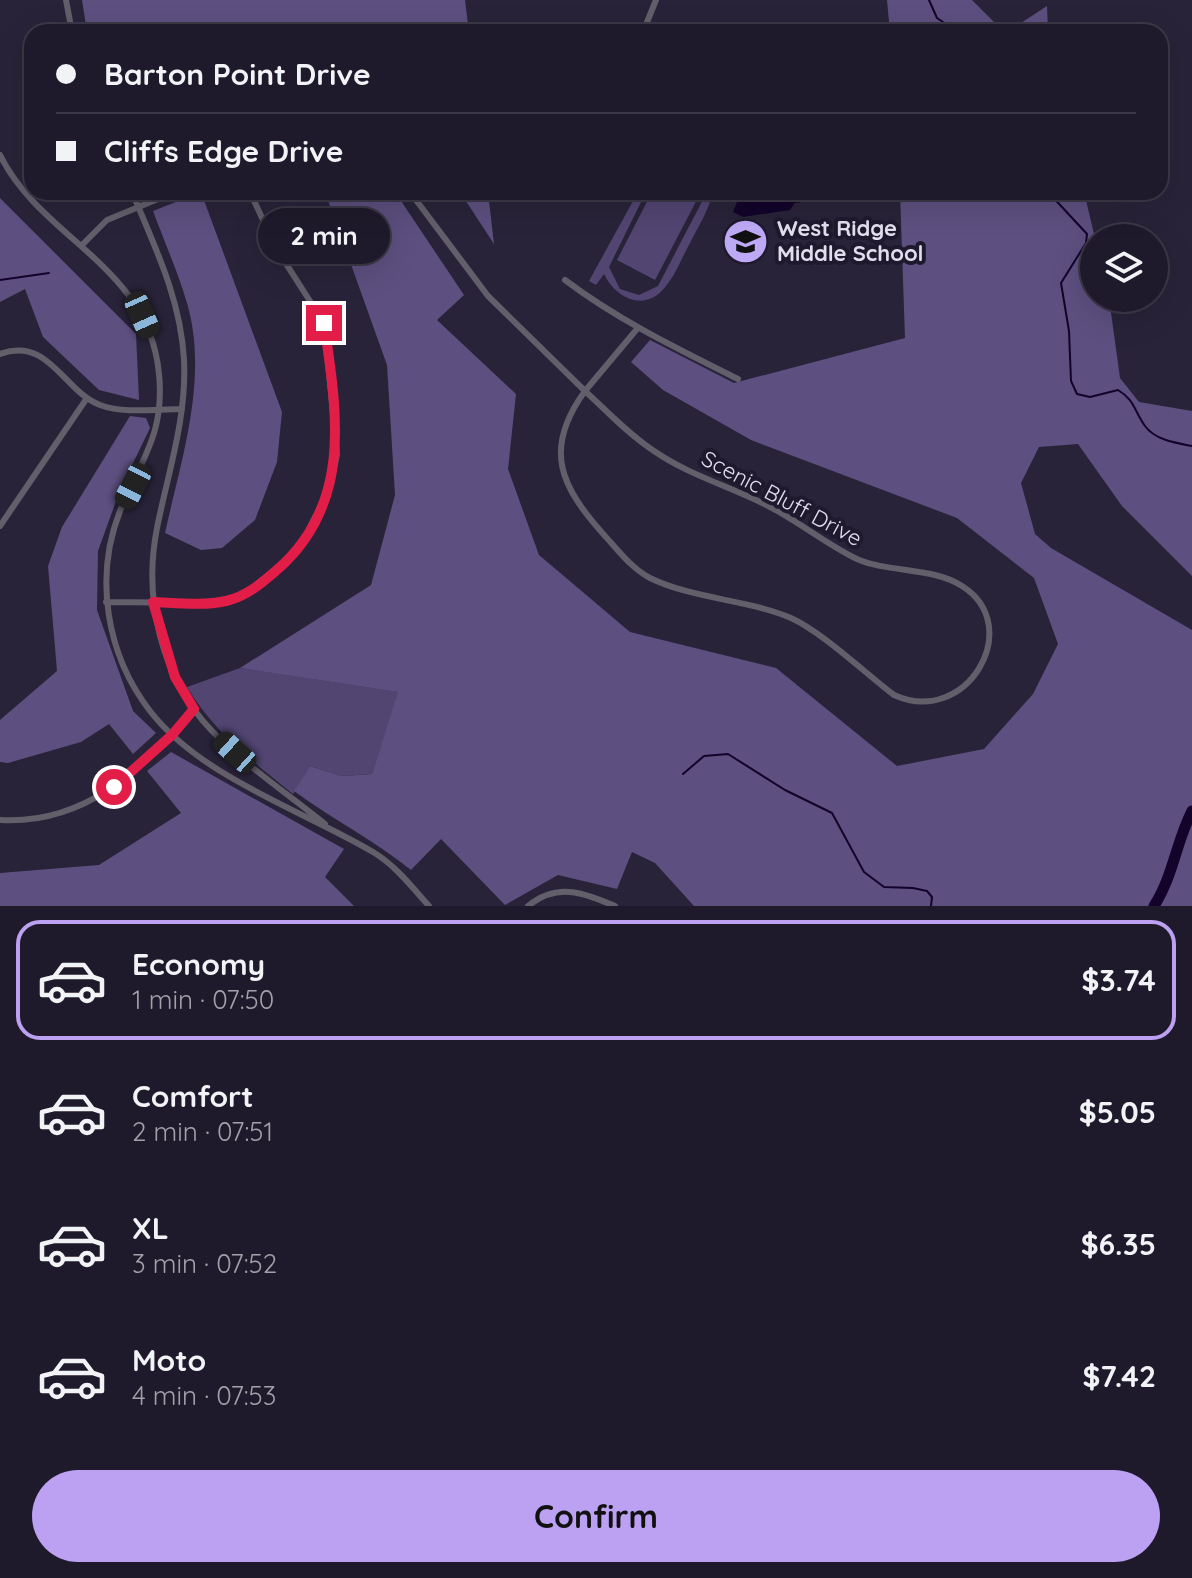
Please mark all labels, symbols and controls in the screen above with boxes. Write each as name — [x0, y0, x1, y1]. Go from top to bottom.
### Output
text: Barton Point Drive — [104, 55, 371, 93]
text: Cliffs Edge Drive — [104, 132, 344, 170]
callout: 2 min — [258, 207, 390, 263]
place label: West Ridge Middle School — [777, 214, 924, 267]
school or university icon: West Ridge Middle School — [722, 217, 770, 265]
text: 2 min — [290, 219, 358, 252]
map controls — [1080, 224, 1168, 312]
button: layers — [1080, 224, 1168, 312]
car — [121, 288, 163, 342]
route end — [306, 305, 342, 341]
street label: Scenic Bluff Drive — [697, 444, 867, 552]
car — [111, 459, 155, 513]
car — [209, 727, 261, 777]
route start — [96, 769, 132, 805]
icon: car — [36, 944, 108, 1016]
text: Economy — [132, 945, 265, 983]
text: $3.74 — [1082, 961, 1156, 999]
text: 1 min · 07:50 — [132, 983, 274, 1016]
icon: car — [36, 1076, 108, 1148]
text: Comfort — [132, 1077, 253, 1115]
text: $5.05 — [1079, 1093, 1156, 1131]
text: 2 min · 07:51 — [132, 1115, 273, 1148]
icon: car — [36, 1208, 108, 1280]
text: XL — [132, 1209, 169, 1247]
text: $6.35 — [1081, 1225, 1156, 1263]
text: 3 min · 07:52 — [132, 1247, 277, 1280]
icon: car — [36, 1340, 108, 1412]
text: Moto — [132, 1341, 206, 1379]
text: $7.42 — [1082, 1357, 1156, 1395]
text: 4 min · 07:53 — [132, 1379, 276, 1412]
button: Confirm — [32, 1470, 1160, 1562]

